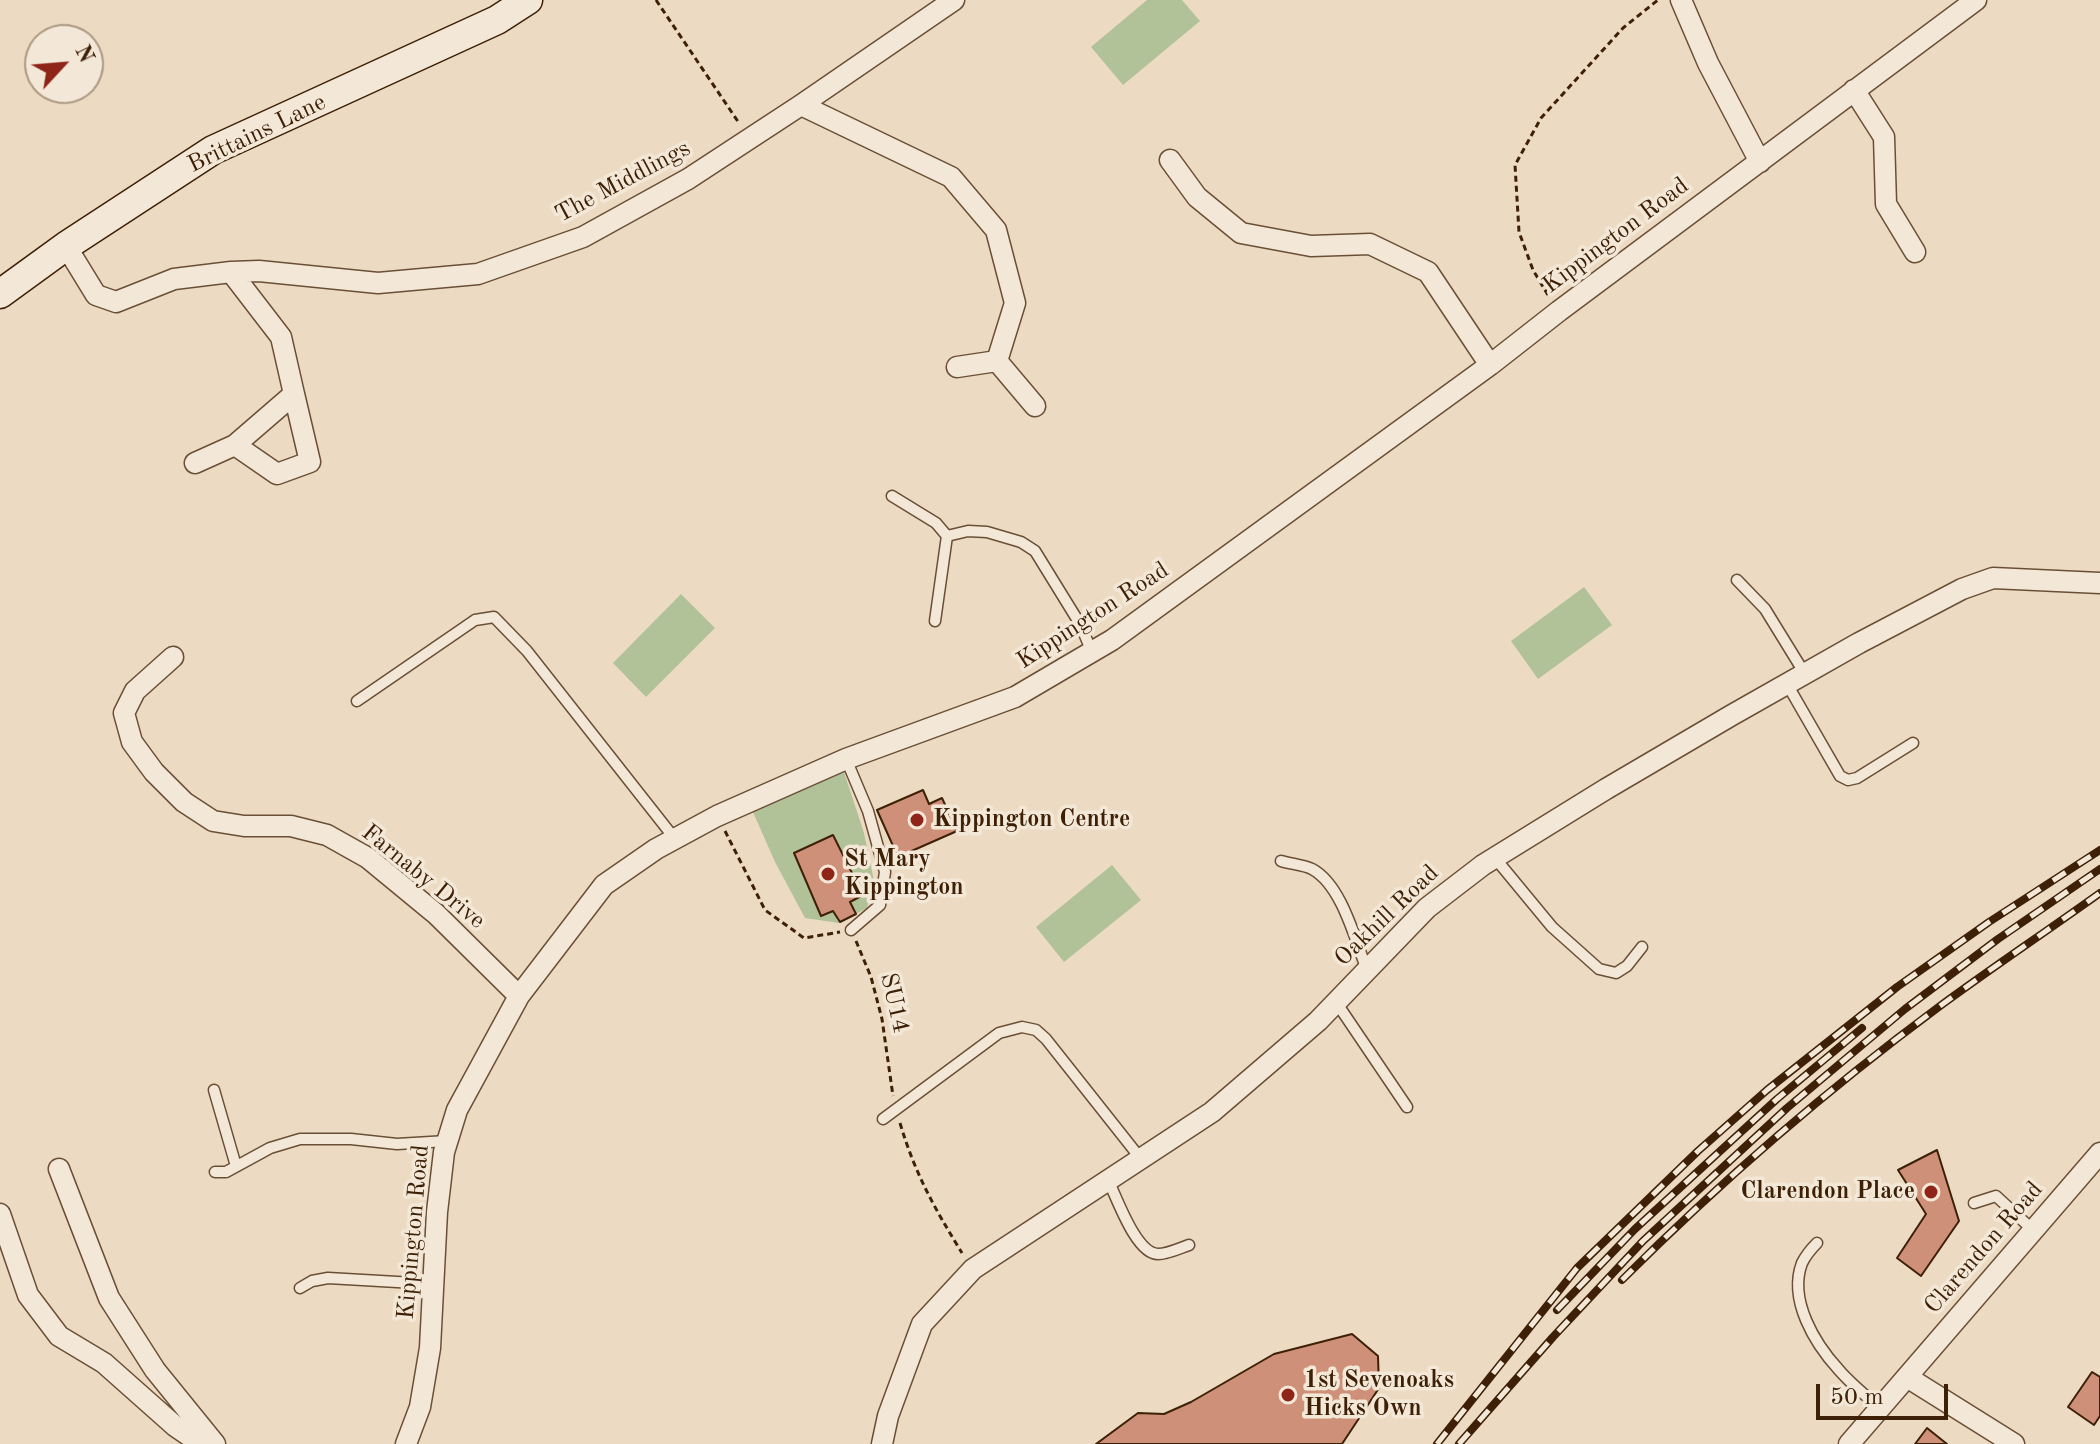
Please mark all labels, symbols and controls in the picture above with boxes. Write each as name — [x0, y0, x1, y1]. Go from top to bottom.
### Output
north arrow — [24, 24, 104, 104]
text: N — [70, 42, 97, 67]
street label: Brittains Lane — [183, 88, 331, 180]
street label: The Middlings — [551, 134, 695, 230]
street label: Kippington Road — [1537, 172, 1695, 300]
street label: Kippington Road — [1012, 556, 1174, 676]
place label: Kippington Centre — [933, 806, 1130, 834]
marker: Kippington Centre — [908, 811, 926, 829]
street label: Farnaby Drive — [355, 818, 491, 936]
place label: St Mary Kippington — [844, 846, 964, 902]
street label: Oakhill Road — [1329, 859, 1445, 973]
marker: St Mary Kippington — [819, 865, 837, 883]
street label: SU14 — [873, 970, 915, 1036]
street label: Kippington Road — [392, 1143, 436, 1321]
street label: Clarendon Road — [1919, 1176, 2049, 1320]
place label: Clarendon Place — [1740, 1178, 1915, 1206]
marker: Clarendon Place — [1922, 1183, 1940, 1201]
place label: 1st Sevenoaks Hicks Own — [1304, 1367, 1454, 1423]
scale bar — [1820, 1368, 1952, 1418]
marker: 1st Sevenoaks Hicks Own — [1279, 1386, 1297, 1404]
text: 50 m — [1830, 1386, 1884, 1410]

